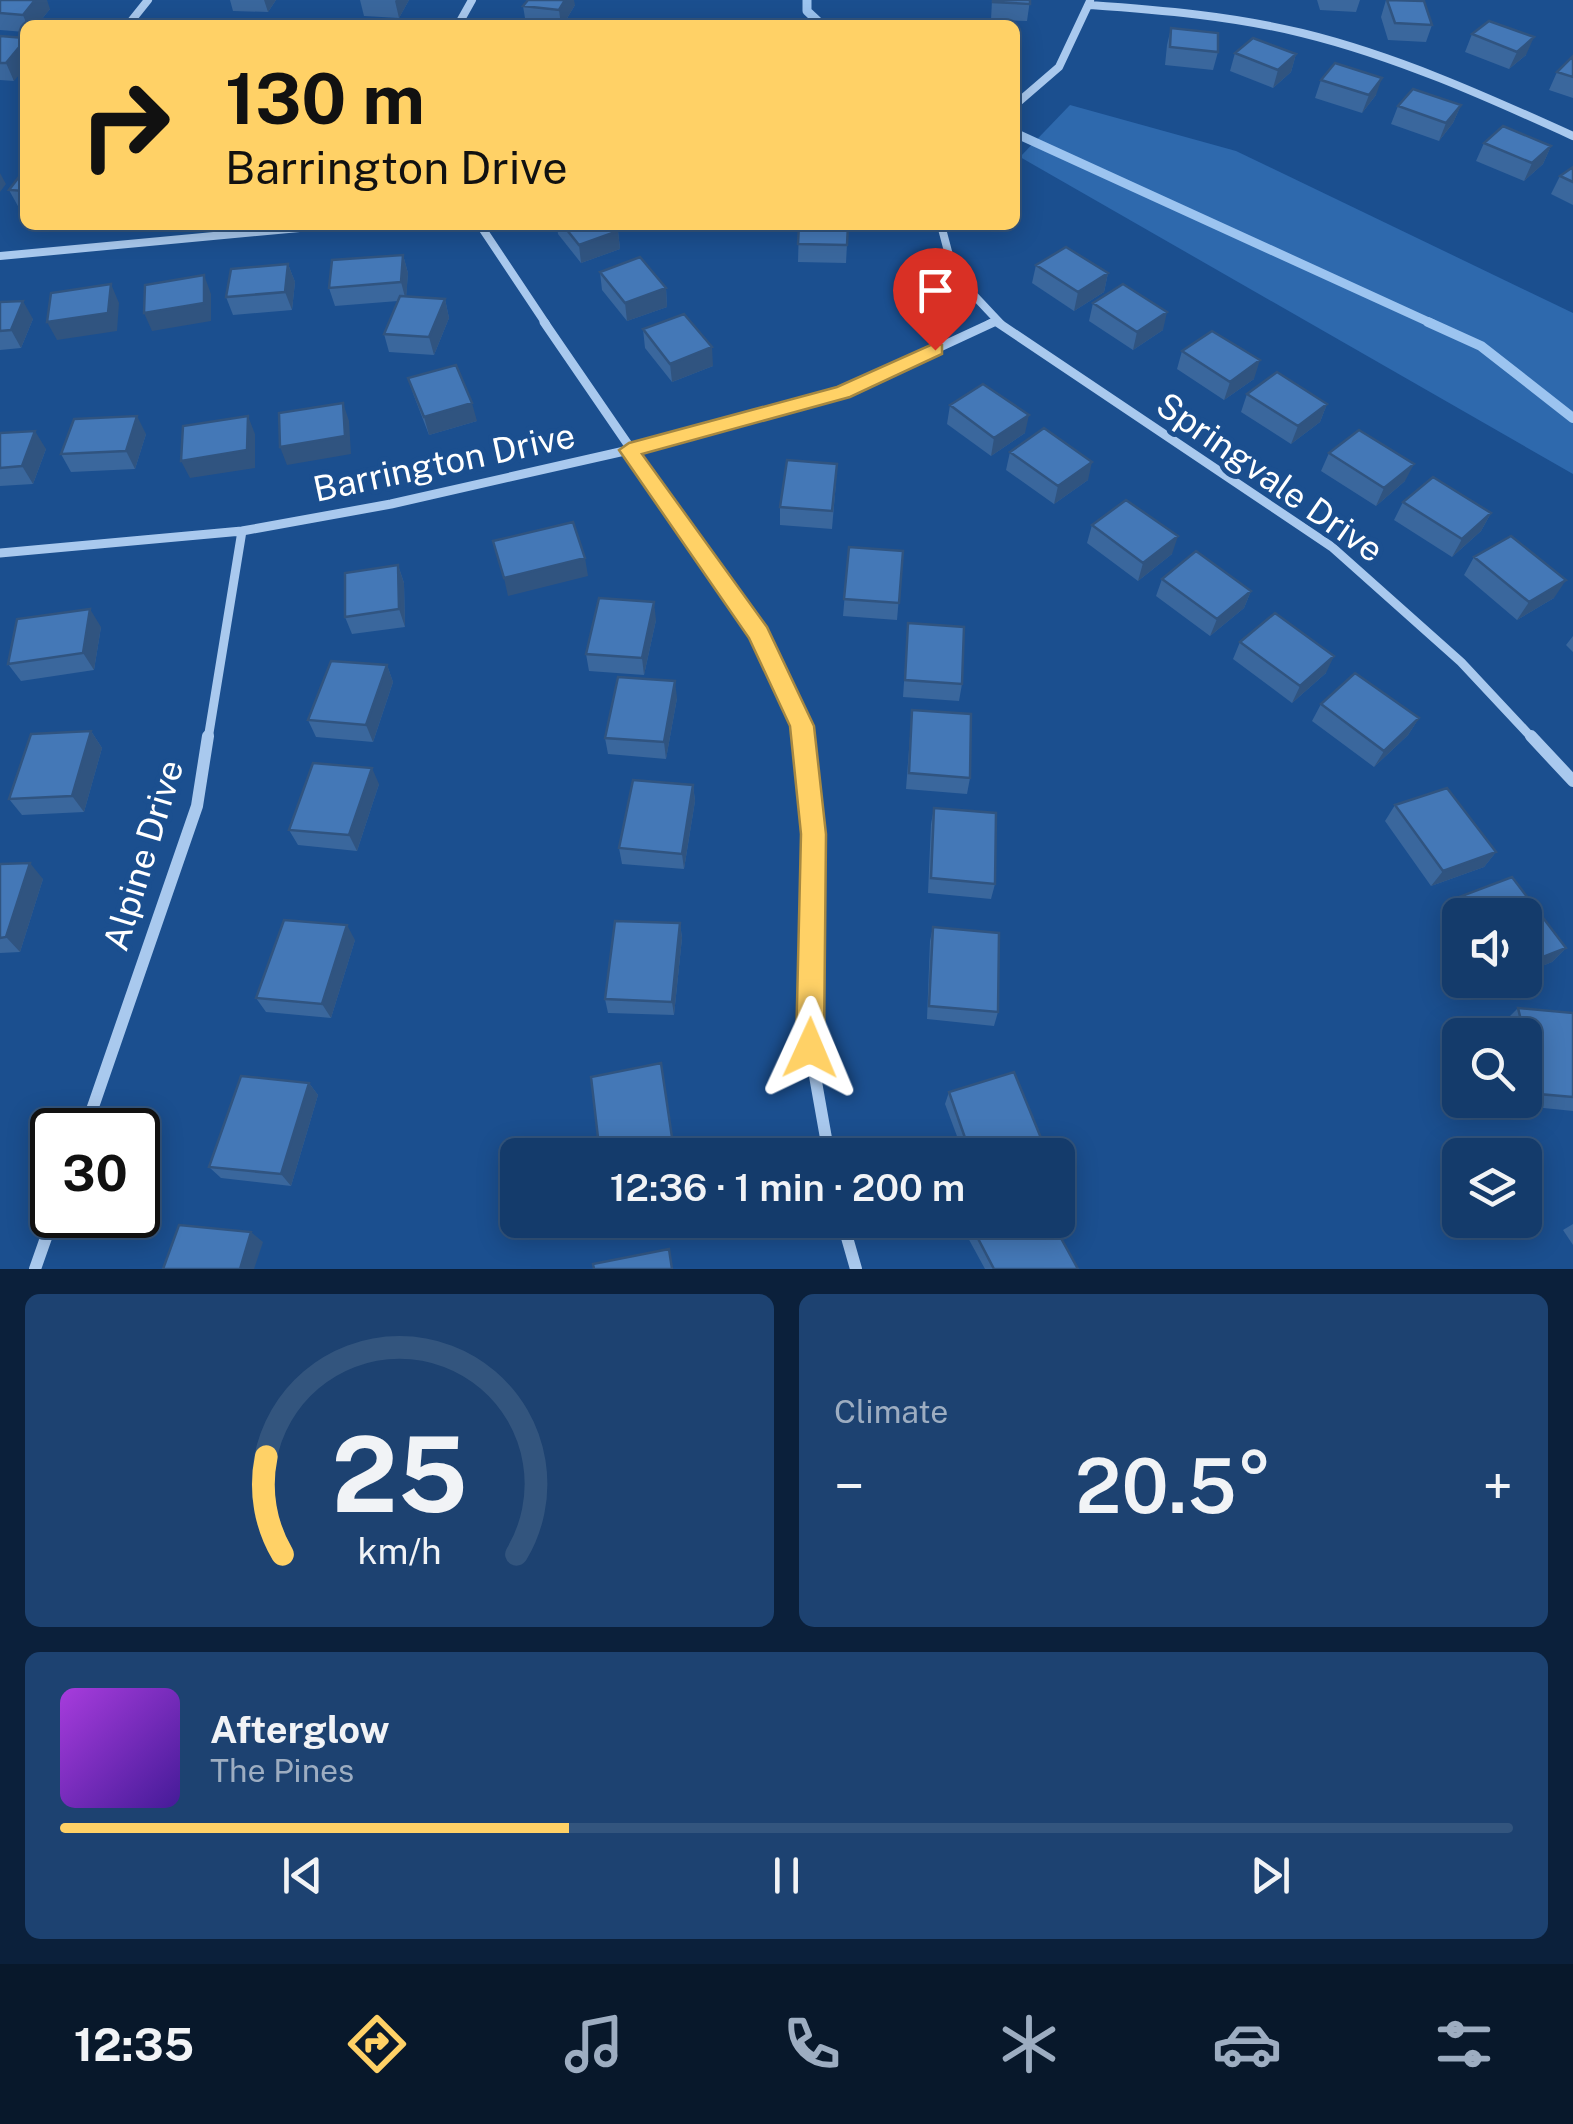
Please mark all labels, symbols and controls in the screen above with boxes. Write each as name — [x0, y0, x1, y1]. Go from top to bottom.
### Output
text: 130 m — [225, 57, 425, 140]
icon: right — [60, 60, 190, 190]
text: Barrington Drive — [225, 141, 568, 194]
pin — [893, 248, 978, 351]
icon: arrive — [908, 263, 963, 318]
street label: Springvale Drive — [1149, 384, 1391, 570]
street label: Barrington Drive — [309, 414, 579, 510]
street label: Alpine Drive — [95, 755, 191, 955]
map controls — [1442, 898, 1542, 1238]
button: sound — [1442, 898, 1542, 998]
position arrow — [758, 996, 862, 1100]
button: search — [1442, 1018, 1542, 1118]
speed limit sign: 30 — [30, 1108, 160, 1238]
button: layers — [1442, 1138, 1542, 1238]
text: 12:36 · 1 min · 200 m — [610, 1165, 965, 1210]
text: Climate — [834, 1393, 948, 1430]
text: 25 — [331, 1413, 468, 1535]
text: 20.5° — [1075, 1442, 1272, 1530]
text: − — [834, 1454, 865, 1518]
text: + — [1483, 1454, 1513, 1518]
text: km/h — [357, 1530, 442, 1572]
text: Afterglow — [210, 1707, 390, 1752]
text: The Pines — [210, 1752, 354, 1789]
icon: previous — [275, 1848, 330, 1903]
icon: pause — [759, 1848, 814, 1903]
icon: next — [1243, 1848, 1298, 1903]
icon: directions — [342, 2009, 412, 2079]
icon: music — [559, 2009, 629, 2079]
icon: phone — [777, 2009, 847, 2079]
icon: climate — [994, 2009, 1064, 2079]
icon: car — [1212, 2009, 1282, 2079]
icon: filters — [1429, 2009, 1499, 2079]
text: 12:35 — [74, 2018, 194, 2071]

